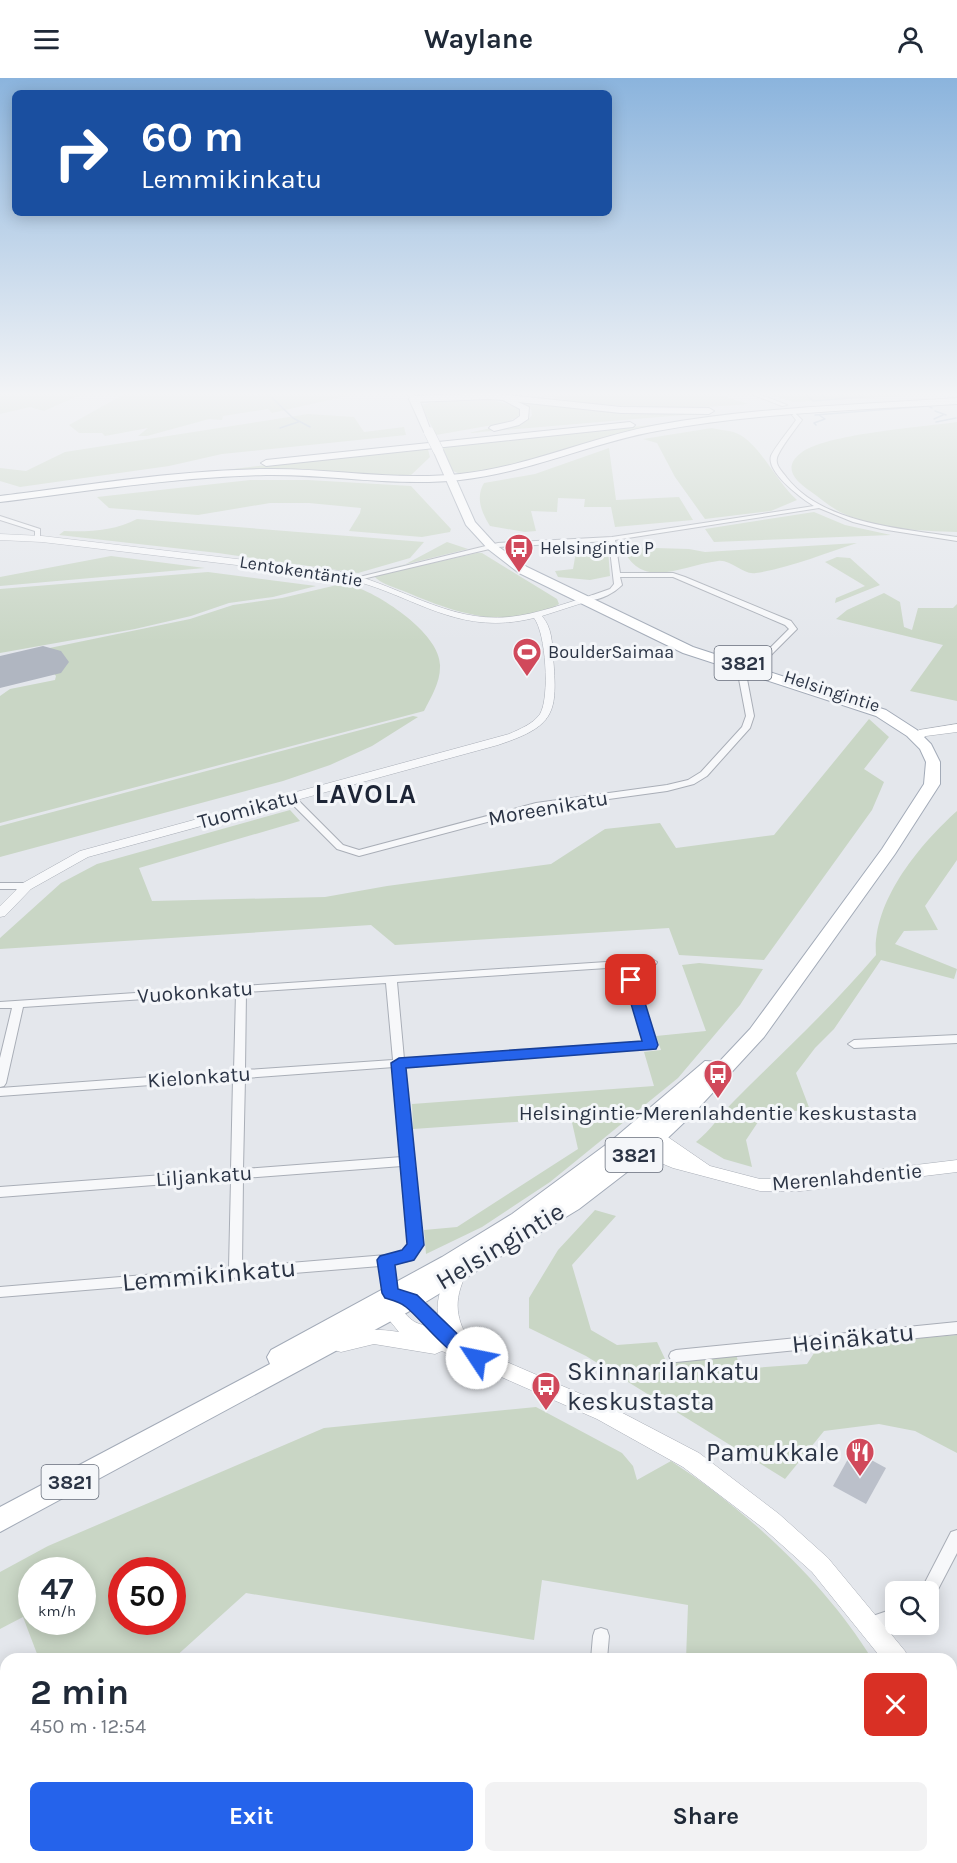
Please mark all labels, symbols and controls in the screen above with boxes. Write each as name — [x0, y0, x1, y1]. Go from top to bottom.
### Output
icon: menu — [30, 23, 63, 56]
text: Waylane — [424, 23, 533, 55]
icon: person — [894, 23, 927, 56]
text: 60 m — [141, 112, 244, 162]
icon: right — [42, 114, 120, 192]
text: Lemmikinkatu — [141, 163, 322, 195]
bus stop icon: Helsingintie P — [503, 532, 535, 574]
place label: Helsingintie P — [540, 537, 654, 559]
street label: Lentokentäntie — [238, 550, 364, 592]
sports icon: BoulderSaimaa — [511, 636, 543, 678]
place label: BoulderSaimaa — [548, 641, 674, 663]
road number: 3821 — [714, 646, 771, 680]
street label: Helsingintie — [781, 665, 883, 717]
district label: LAVOLA — [315, 778, 417, 810]
street label: Tuomikatu — [195, 784, 301, 834]
street label: Moreenikatu — [486, 786, 610, 830]
pin — [605, 954, 656, 1005]
icon: arrive — [614, 963, 647, 996]
street label: Vuokonkatu — [136, 976, 254, 1008]
bus stop icon: Helsingintie-Merenlahdentie keskustasta — [702, 1058, 734, 1100]
street label: Kielonkatu — [146, 1061, 252, 1093]
place label: Helsingintie-Merenlahdentie keskustasta — [519, 1101, 917, 1125]
road number: 3821 — [606, 1138, 662, 1172]
street label: Merenlahdentie — [771, 1158, 923, 1196]
street label: Liljankatu — [155, 1161, 253, 1191]
street label: Helsingintie — [430, 1196, 570, 1296]
street label: Lemmikinkatu — [121, 1252, 297, 1298]
street label: Heinäkatu — [790, 1316, 916, 1360]
position arrow — [445, 1326, 509, 1390]
place label: Skinnarilankatu keskustasta — [567, 1356, 760, 1417]
bus stop icon: Skinnarilankatu keskustasta — [530, 1370, 562, 1412]
restaurant icon: Pamukkale — [844, 1436, 876, 1478]
place label: Pamukkale — [706, 1437, 839, 1468]
road number: 3821 — [42, 1465, 98, 1499]
speed limit sign: 50 — [108, 1557, 186, 1635]
text: 47 — [41, 1571, 73, 1607]
map controls — [885, 1581, 939, 1635]
button: search — [885, 1581, 939, 1635]
text: km/h — [38, 1602, 76, 1620]
text: 2 min — [30, 1671, 129, 1713]
button: close — [864, 1673, 927, 1736]
text: 450 m · 12:54 — [30, 1715, 146, 1738]
button: Exit — [30, 1782, 473, 1851]
button: Share — [485, 1782, 927, 1851]

